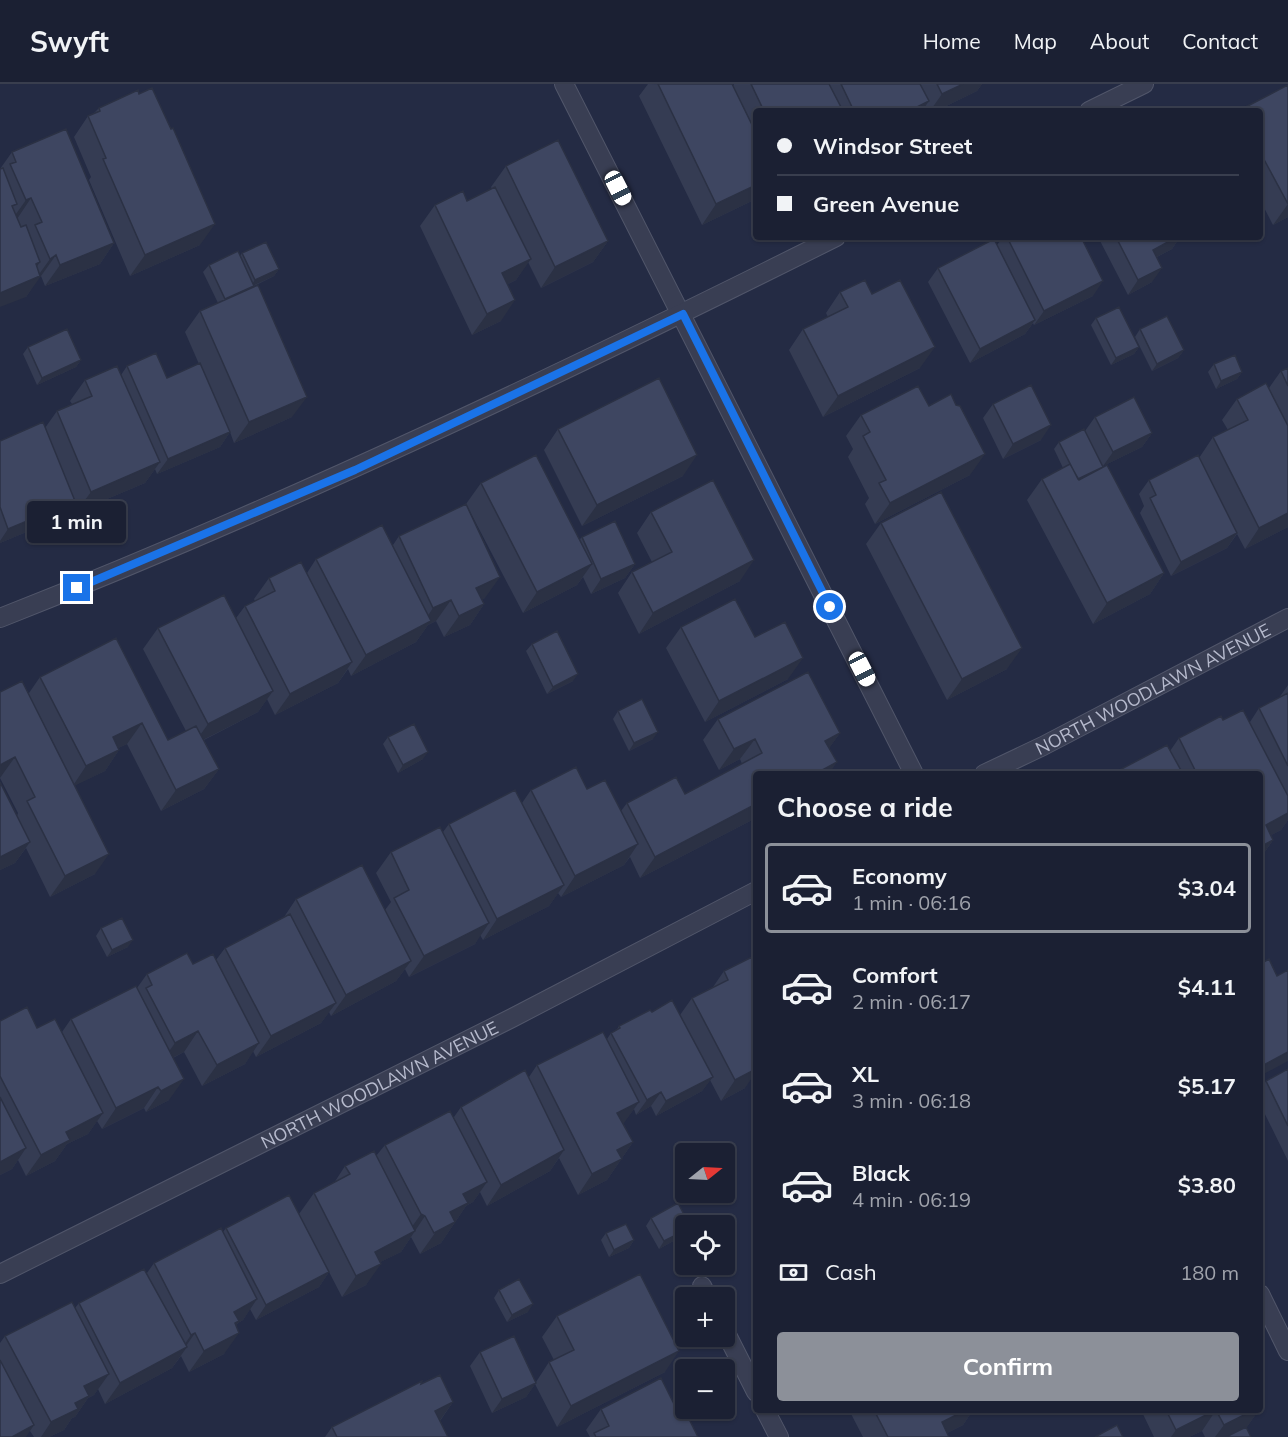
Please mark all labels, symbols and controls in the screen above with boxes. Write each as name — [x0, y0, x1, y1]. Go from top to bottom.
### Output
text: Swyft — [30, 24, 109, 59]
text: Home — [923, 28, 981, 54]
text: Map — [1014, 28, 1057, 54]
text: About — [1090, 28, 1149, 54]
text: Contact — [1182, 28, 1258, 54]
text: Windsor Street — [813, 132, 972, 160]
car — [602, 168, 634, 208]
text: Green Avenue — [813, 190, 959, 218]
callout: 1 min — [28, 501, 127, 543]
text: 1 min — [50, 509, 103, 534]
route end — [63, 574, 90, 601]
route start — [816, 593, 843, 620]
street label: NORTH WOODLAWN AVENUE — [1031, 618, 1274, 760]
car — [846, 649, 878, 689]
text: Choose a ride — [777, 790, 953, 824]
icon: car — [780, 861, 834, 915]
text: Economy — [852, 862, 947, 890]
text: $3.04 — [1178, 874, 1236, 902]
text: 1 min · 06:16 — [852, 890, 971, 915]
icon: car — [780, 960, 834, 1014]
text: Comfort — [852, 961, 938, 989]
text: $4.11 — [1178, 973, 1236, 1001]
text: 2 min · 06:17 — [852, 989, 971, 1014]
street label: NORTH WOODLAWN AVENUE — [257, 1015, 502, 1153]
icon: car — [780, 1059, 834, 1113]
text: XL — [852, 1060, 879, 1088]
text: $5.17 — [1178, 1072, 1236, 1100]
text: 3 min · 06:18 — [852, 1088, 971, 1113]
north arrow — [675, 1143, 735, 1203]
map controls — [675, 1143, 735, 1419]
icon: car — [780, 1158, 834, 1212]
text: Black — [852, 1159, 910, 1187]
text: $3.80 — [1178, 1171, 1236, 1199]
text: 4 min · 06:19 — [852, 1187, 971, 1212]
button: locate — [675, 1215, 735, 1275]
icon: cash — [777, 1256, 810, 1289]
text: Cash — [825, 1258, 877, 1286]
text: 180 m — [1180, 1260, 1239, 1285]
button: + — [675, 1287, 735, 1347]
button: Confirm — [777, 1332, 1239, 1401]
button: − — [675, 1359, 735, 1419]

